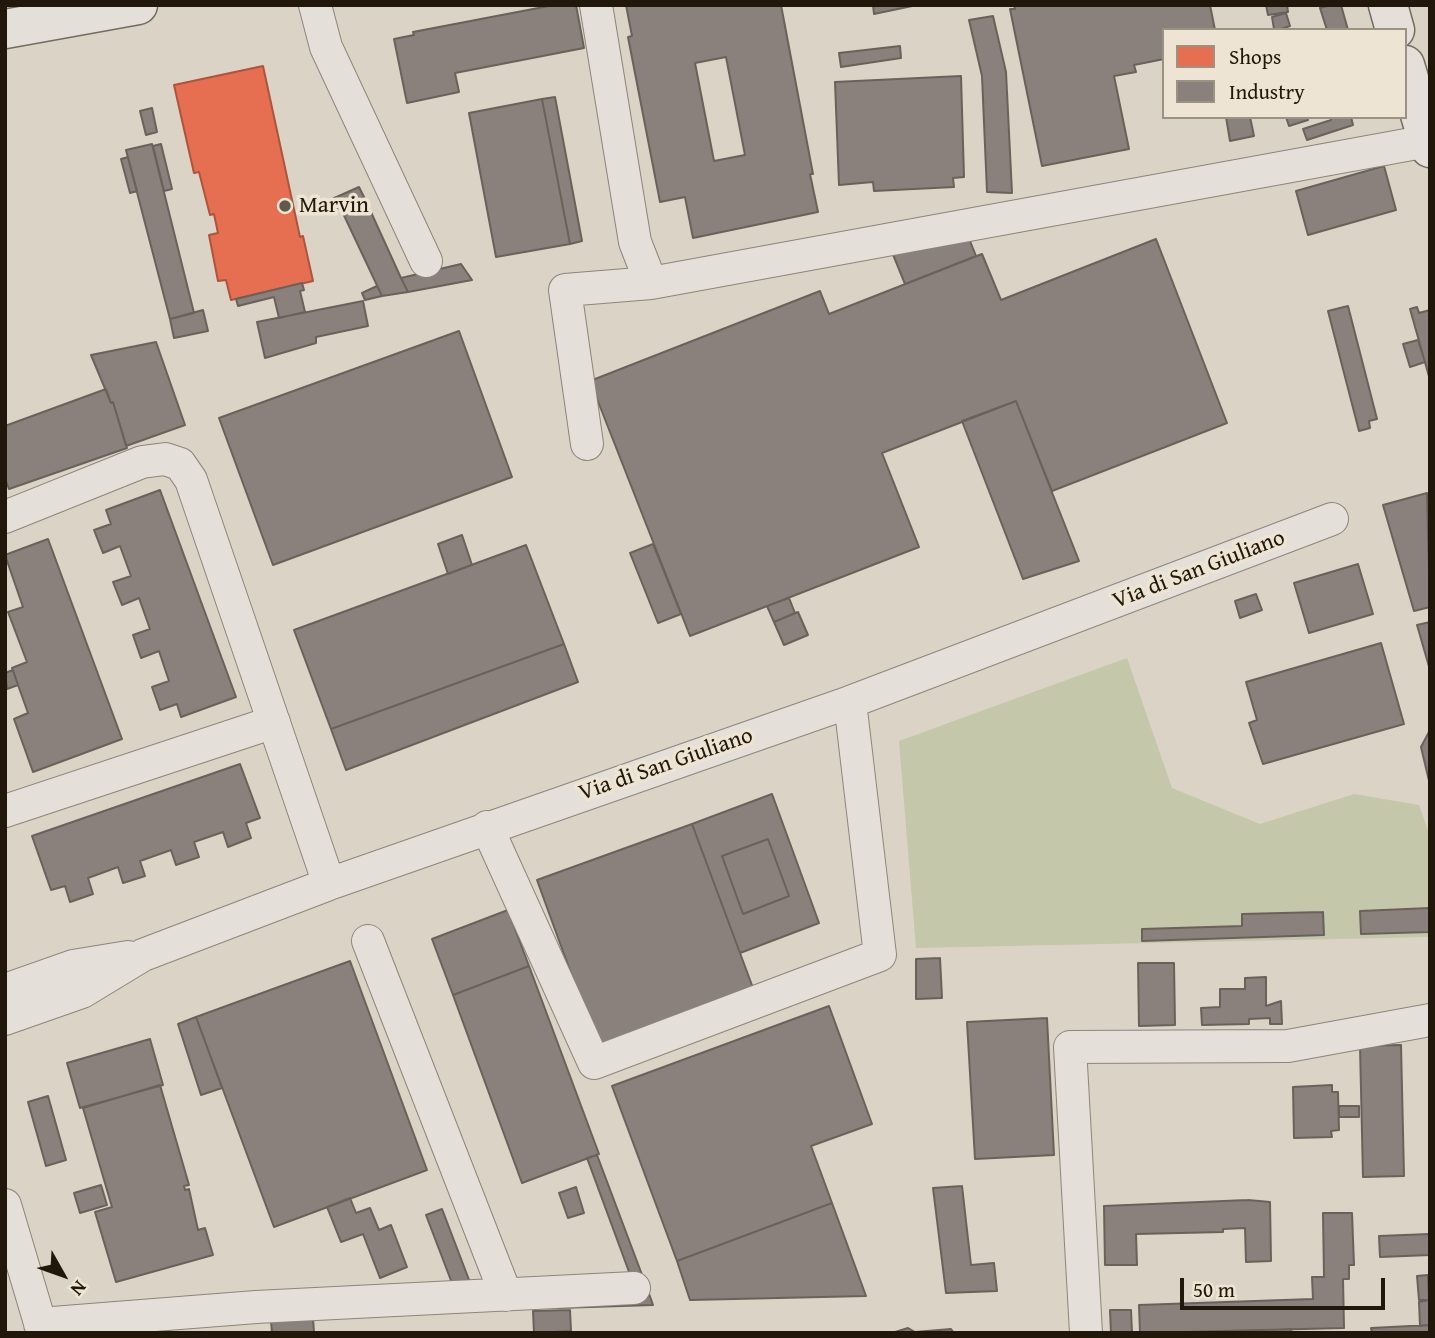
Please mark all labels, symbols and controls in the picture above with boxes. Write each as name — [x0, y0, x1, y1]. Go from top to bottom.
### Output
legend — [1162, 28, 1407, 119]
text: Shops — [1229, 41, 1281, 72]
text: Industry — [1229, 76, 1305, 107]
place label: Marvin — [299, 192, 369, 220]
marker: Marvin — [277, 198, 293, 214]
street label: Via di San Giuliano — [1109, 524, 1289, 616]
street label: Via di San Giuliano — [575, 722, 757, 808]
north arrow — [28, 1240, 98, 1310]
scale bar — [1183, 1264, 1388, 1308]
text: 50 m — [1193, 1274, 1235, 1305]
text: N — [64, 1275, 94, 1302]

